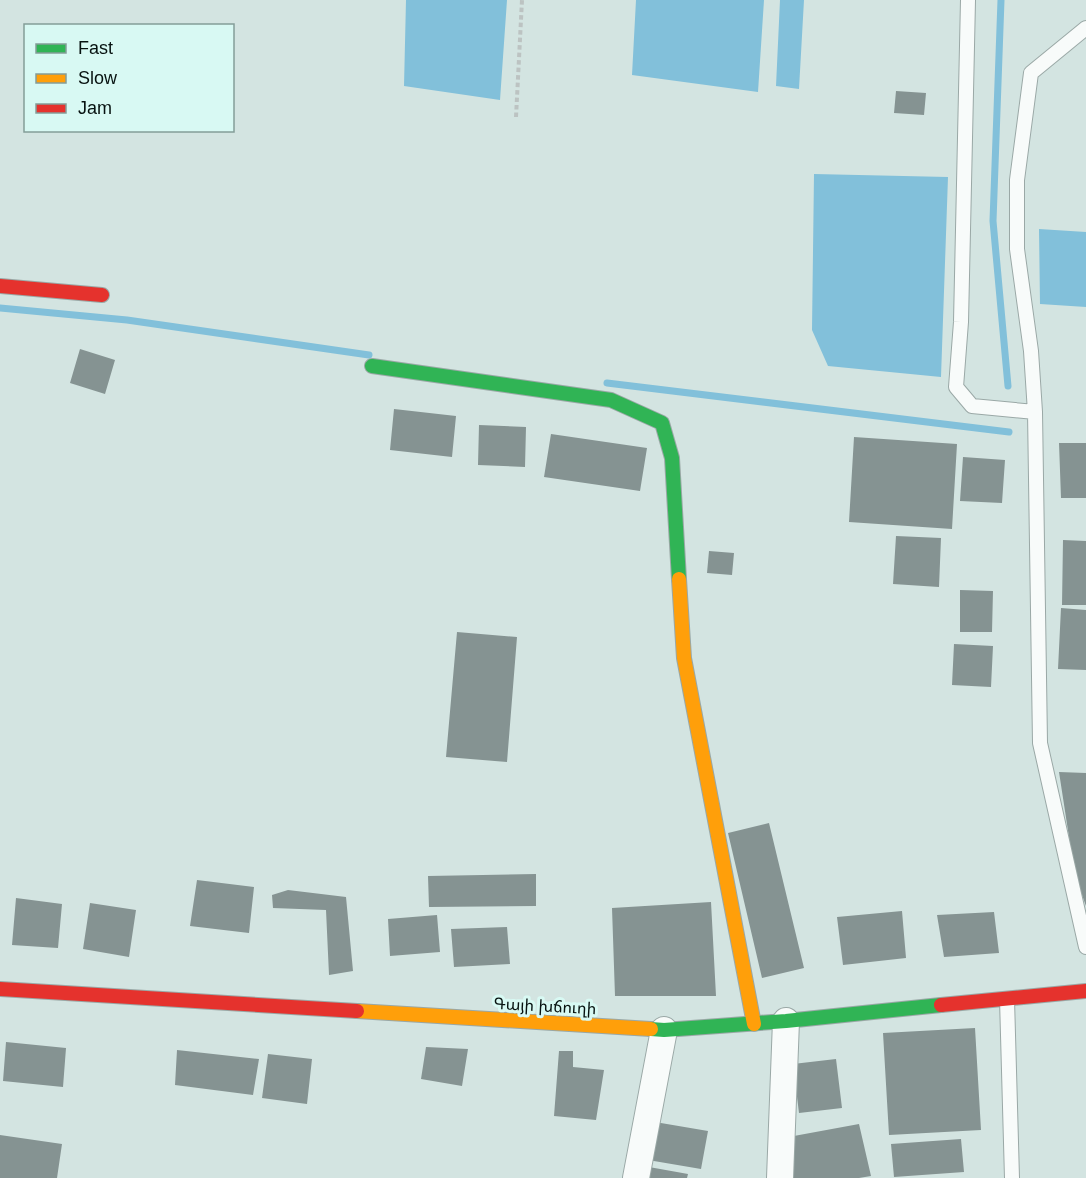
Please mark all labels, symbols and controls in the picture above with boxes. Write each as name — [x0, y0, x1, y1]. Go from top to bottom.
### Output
legend — [24, 24, 234, 132]
text: Fast — [78, 38, 113, 58]
text: Slow — [78, 68, 118, 88]
text: Jam — [78, 98, 112, 118]
street label: Գայի խճուղի — [493, 995, 597, 1018]

